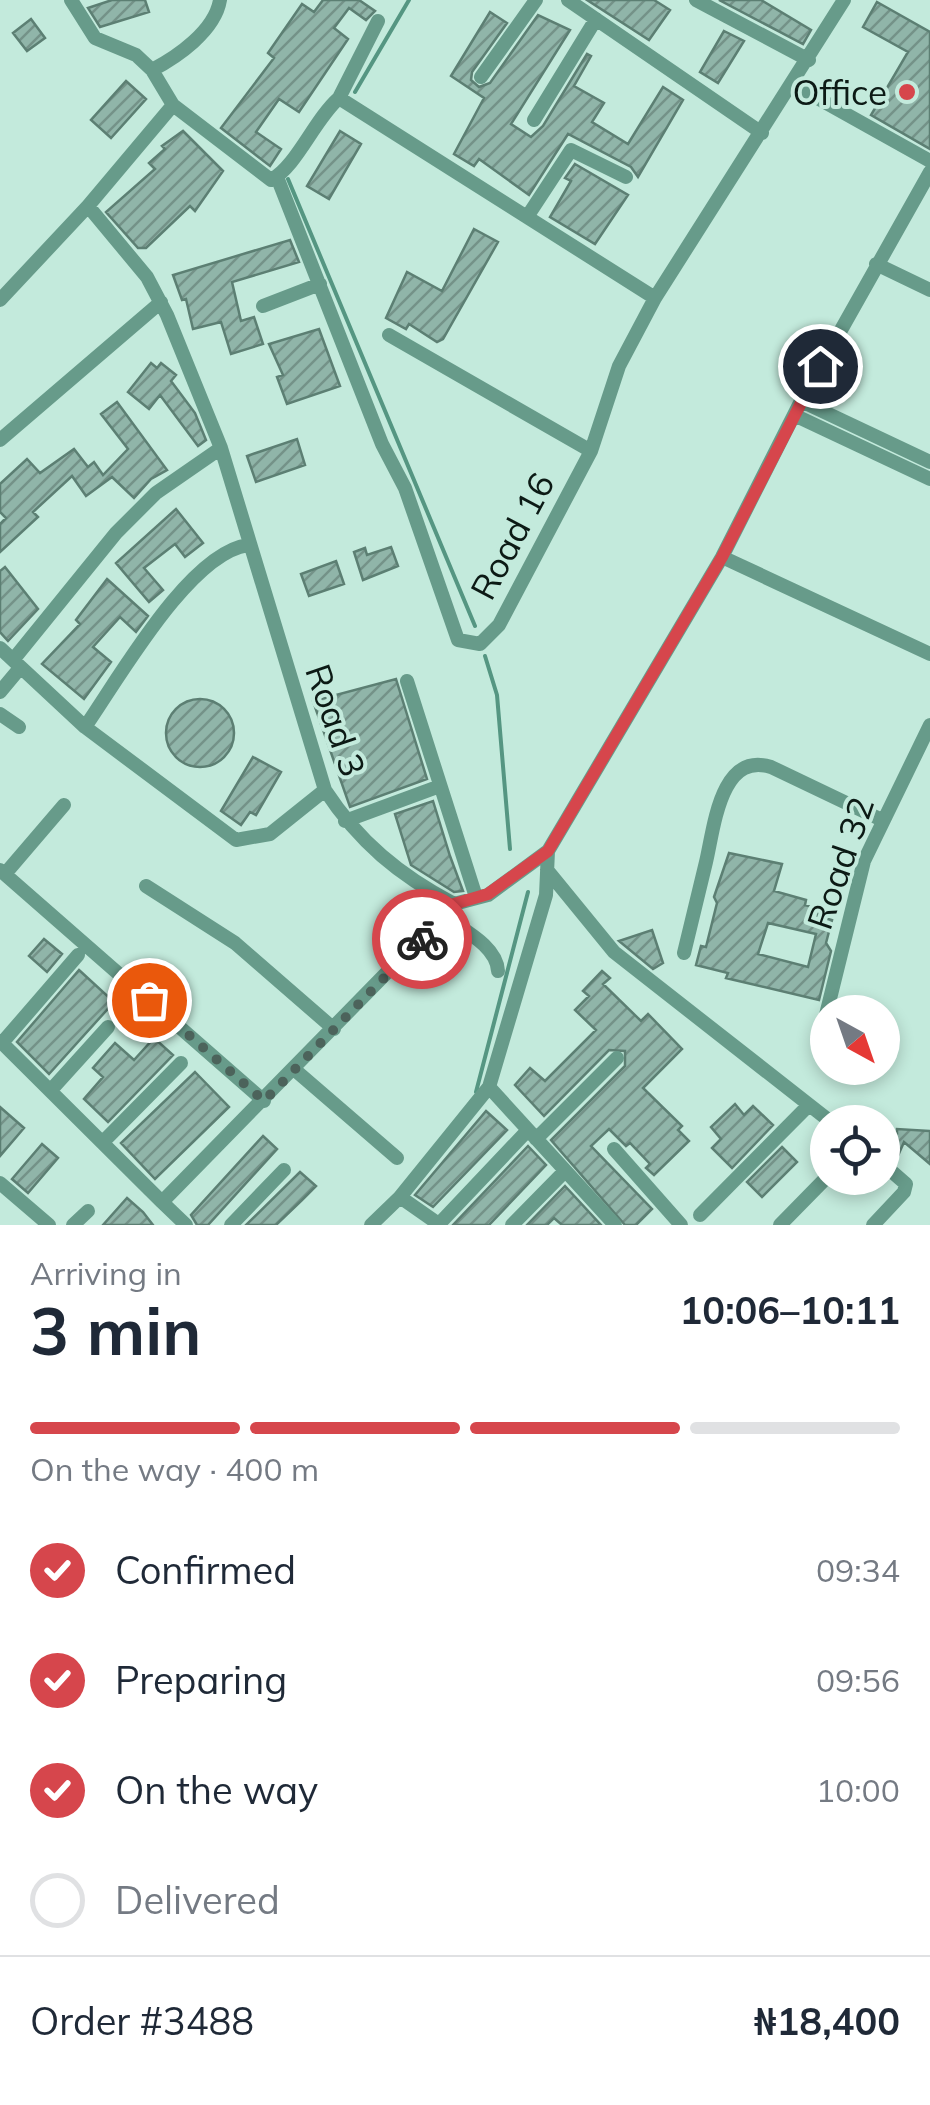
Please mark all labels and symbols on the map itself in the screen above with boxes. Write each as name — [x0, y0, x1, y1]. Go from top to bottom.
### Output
place label: Office — [793, 70, 887, 114]
marker: Office — [896, 81, 918, 103]
pin — [778, 324, 863, 409]
street label: Road 16 — [460, 465, 564, 607]
street label: Road 3 — [296, 658, 376, 782]
street label: Road 32 — [797, 791, 883, 935]
courier — [372, 889, 472, 989]
pin — [107, 958, 192, 1043]
north arrow — [810, 995, 900, 1085]

